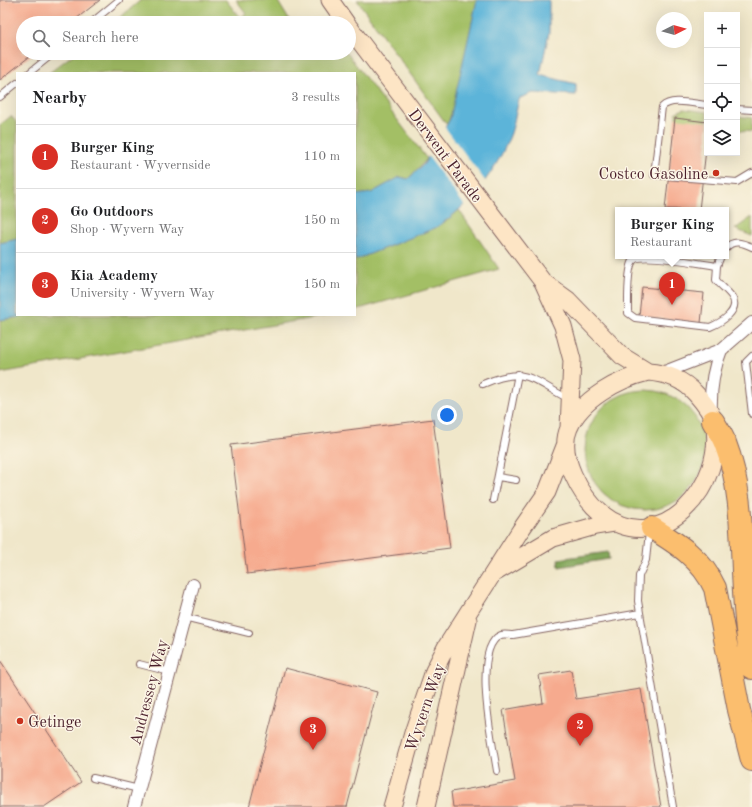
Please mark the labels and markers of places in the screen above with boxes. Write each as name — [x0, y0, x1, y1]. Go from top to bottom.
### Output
place label: Costco Gasoline — [598, 167, 708, 183]
marker: Costco Gasoline — [711, 168, 721, 178]
pin: 1 — [659, 272, 685, 305]
pin: 2 — [567, 713, 593, 746]
place label: Getinge — [28, 715, 81, 731]
marker: Getinge — [15, 716, 25, 726]
pin: 3 — [300, 717, 326, 750]

